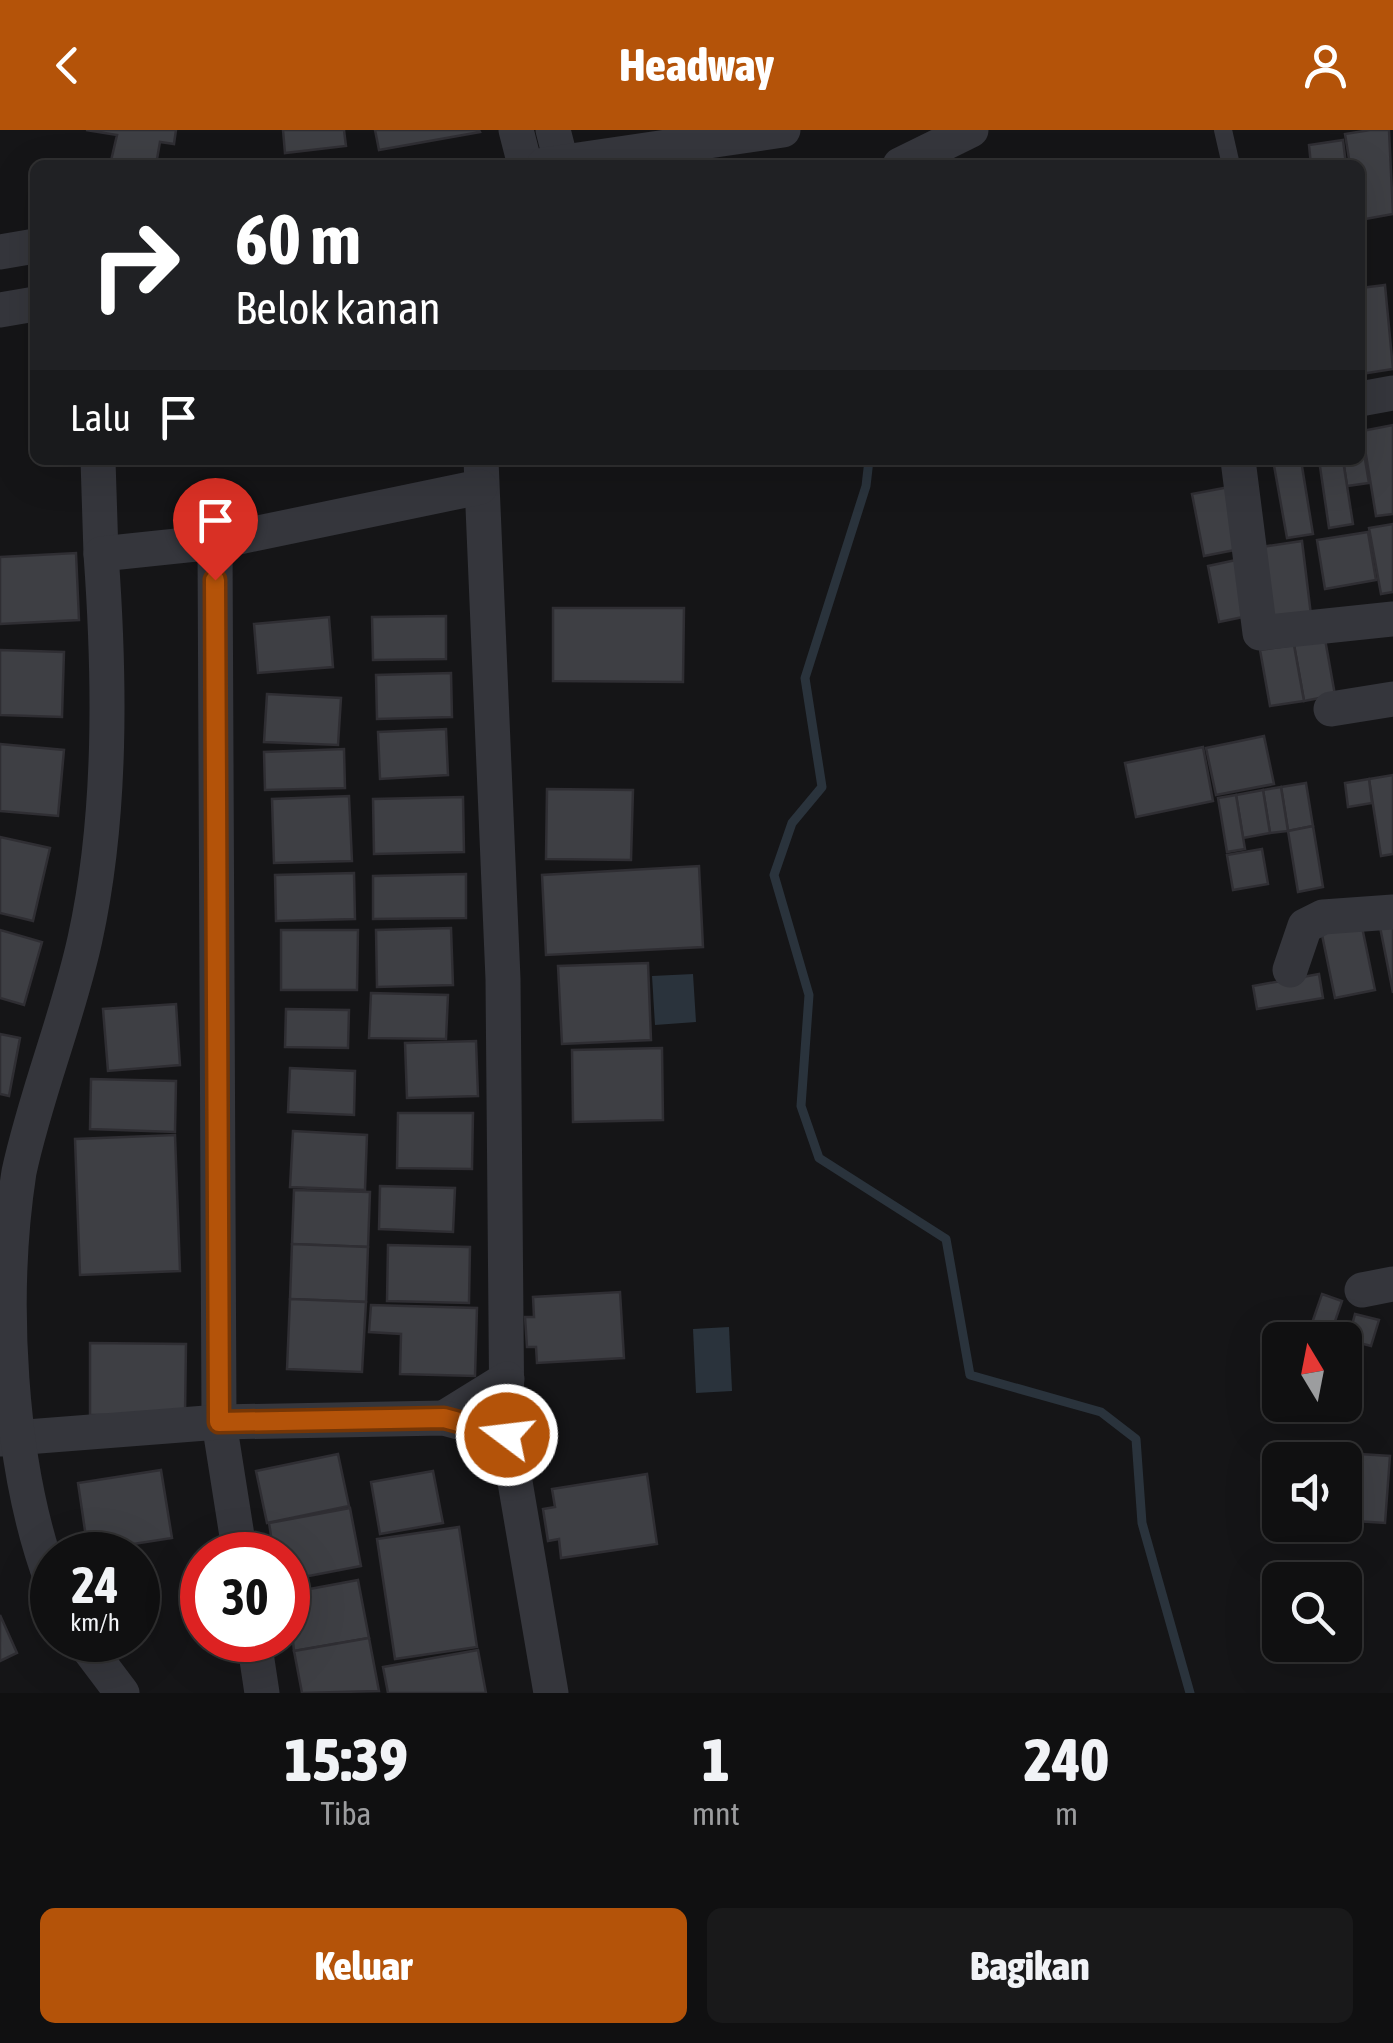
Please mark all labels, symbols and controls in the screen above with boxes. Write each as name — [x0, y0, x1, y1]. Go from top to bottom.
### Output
icon: back — [40, 38, 95, 93]
icon: person — [1298, 38, 1353, 93]
text: Headway — [619, 39, 774, 91]
text: 60 m — [235, 199, 361, 279]
icon: right — [70, 200, 200, 330]
text: Belok kanan — [235, 282, 441, 334]
icon: arrive — [151, 390, 206, 445]
text: Lalu — [70, 396, 131, 439]
pin — [173, 478, 258, 581]
icon: arrive — [188, 493, 243, 548]
north arrow — [1262, 1322, 1362, 1422]
map controls — [1262, 1322, 1362, 1662]
position arrow — [455, 1383, 559, 1487]
button: sound — [1262, 1442, 1362, 1542]
speed limit sign: 30 — [180, 1532, 310, 1662]
text: 24 — [71, 1556, 118, 1614]
button: search — [1262, 1562, 1362, 1662]
text: km/h — [70, 1608, 120, 1636]
text: 15:39 — [284, 1725, 408, 1794]
text: 1 — [702, 1725, 730, 1794]
text: 240 — [1024, 1725, 1109, 1794]
text: Tiba — [321, 1795, 371, 1832]
text: mnt — [692, 1795, 740, 1832]
text: m — [1055, 1795, 1078, 1832]
button: Keluar — [40, 1908, 687, 2023]
button: Bagikan — [707, 1908, 1353, 2023]

